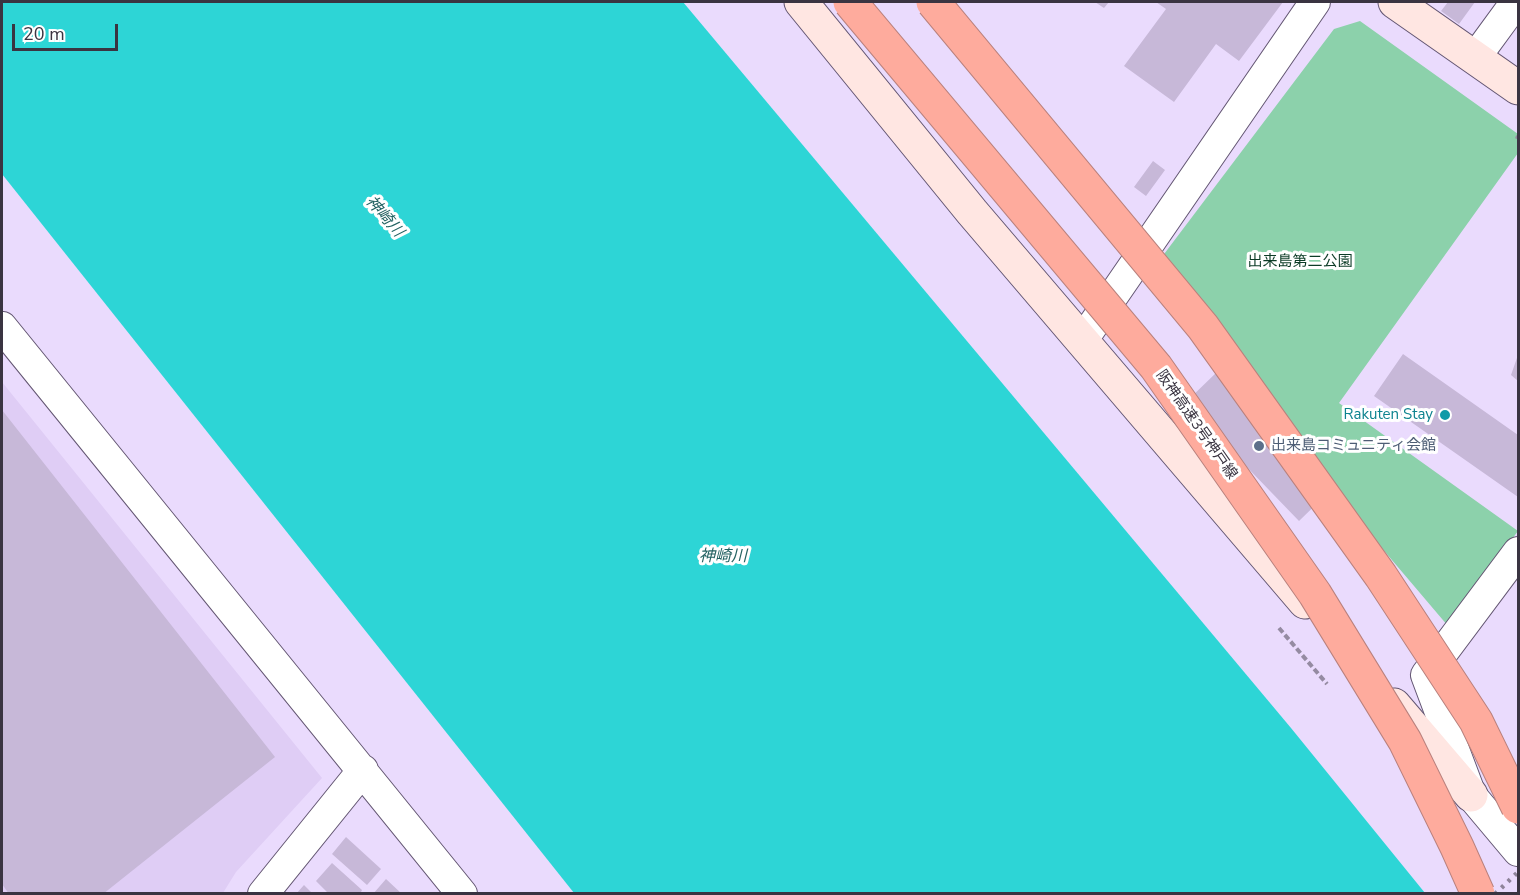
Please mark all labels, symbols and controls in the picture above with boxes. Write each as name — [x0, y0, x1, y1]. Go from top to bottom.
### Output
scale bar — [15, 12, 122, 50]
text: 20 m — [23, 22, 65, 46]
water label: 神崎川 — [361, 193, 407, 241]
park label: 出来島第二公園 — [1248, 253, 1352, 271]
street label: 阪神高速3号神戸線 — [1152, 367, 1240, 483]
place label: Rakuten Stay — [1344, 406, 1433, 424]
marker: Rakuten Stay — [1438, 408, 1452, 422]
place label: 出来島コミュニティ会館 — [1271, 437, 1436, 455]
marker: 出来島コミュニティ会館 — [1252, 439, 1266, 453]
water label: 神崎川 — [699, 547, 747, 567]

